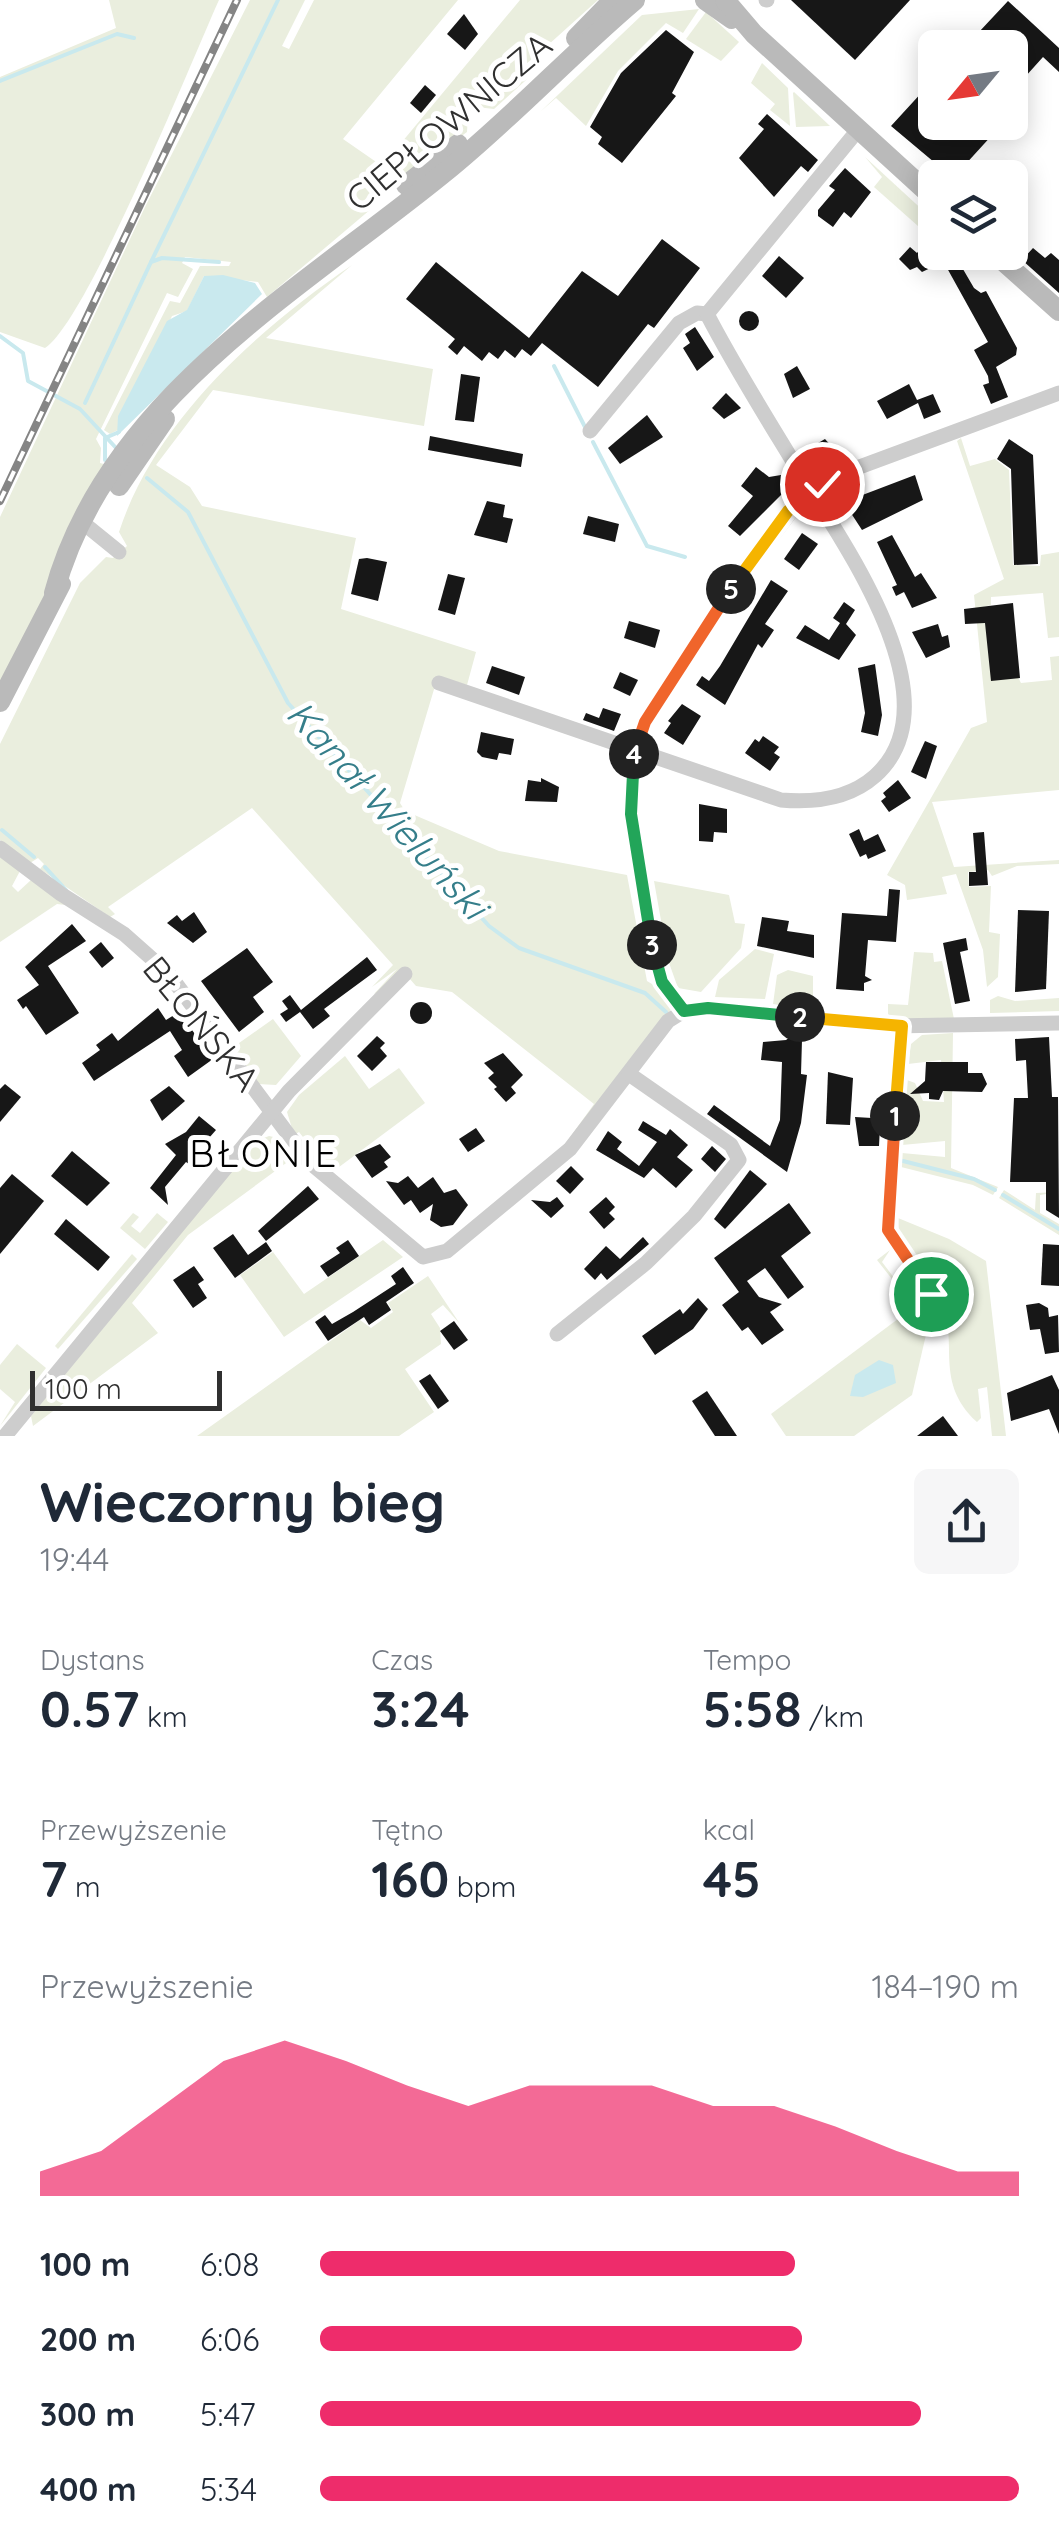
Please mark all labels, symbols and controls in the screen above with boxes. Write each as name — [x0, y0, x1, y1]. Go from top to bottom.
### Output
street label: CIEPŁOWNICZA — [336, 22, 560, 220]
north arrow — [918, 30, 1028, 140]
map controls — [918, 30, 1028, 270]
button: layers — [918, 160, 1028, 270]
pin — [780, 442, 865, 527]
icon: check — [795, 457, 850, 512]
pin: 5 — [706, 564, 756, 614]
text: 5 — [723, 571, 739, 606]
water label: Kanał Wieluński — [277, 690, 501, 931]
pin: 4 — [609, 729, 659, 779]
text: 4 — [626, 736, 642, 771]
pin: 3 — [627, 920, 677, 970]
text: 3 — [644, 927, 660, 962]
street label: BŁOŃSKA — [134, 947, 270, 1100]
pin: 2 — [775, 992, 825, 1042]
text: 2 — [792, 999, 808, 1034]
pin: 1 — [870, 1091, 920, 1141]
text: 1 — [890, 1098, 900, 1133]
district label: BŁONIE — [189, 1129, 339, 1177]
pin — [889, 1252, 974, 1337]
icon: arrive — [904, 1267, 959, 1322]
scale bar — [30, 1366, 222, 1410]
text: 100 m — [45, 1371, 122, 1406]
text: Wieczorny bieg — [40, 1467, 445, 1536]
button: share — [914, 1469, 1019, 1574]
text: 19:44 — [40, 1539, 109, 1579]
text: Dystans — [40, 1642, 145, 1677]
text: Czas — [371, 1642, 433, 1677]
text: Tempo — [703, 1642, 791, 1677]
text: 0.57 — [40, 1677, 139, 1740]
text: 3:24 — [371, 1677, 470, 1740]
text: 5:58 — [703, 1677, 801, 1740]
text: km — [139, 1699, 188, 1734]
text: /km — [801, 1699, 864, 1734]
text: Przewyższenie — [40, 1812, 227, 1847]
text: Tętno — [371, 1812, 443, 1847]
text: kcal — [703, 1812, 755, 1847]
text: 7 — [40, 1847, 67, 1910]
text: 160 — [371, 1847, 449, 1910]
text: 45 — [703, 1847, 761, 1910]
text: m — [67, 1869, 101, 1904]
text: bpm — [449, 1869, 516, 1904]
text: Przewyższenie — [40, 1966, 254, 2006]
text: 184–190 m — [872, 1966, 1019, 2006]
text: 100 m — [40, 2244, 130, 2284]
text: 6:08 — [200, 2244, 260, 2284]
text: 200 m — [40, 2319, 136, 2359]
text: 6:06 — [200, 2319, 259, 2359]
text: 300 m — [40, 2394, 135, 2434]
text: 5:47 — [200, 2394, 256, 2434]
text: 400 m — [40, 2469, 137, 2509]
text: 5:34 — [200, 2469, 257, 2509]

